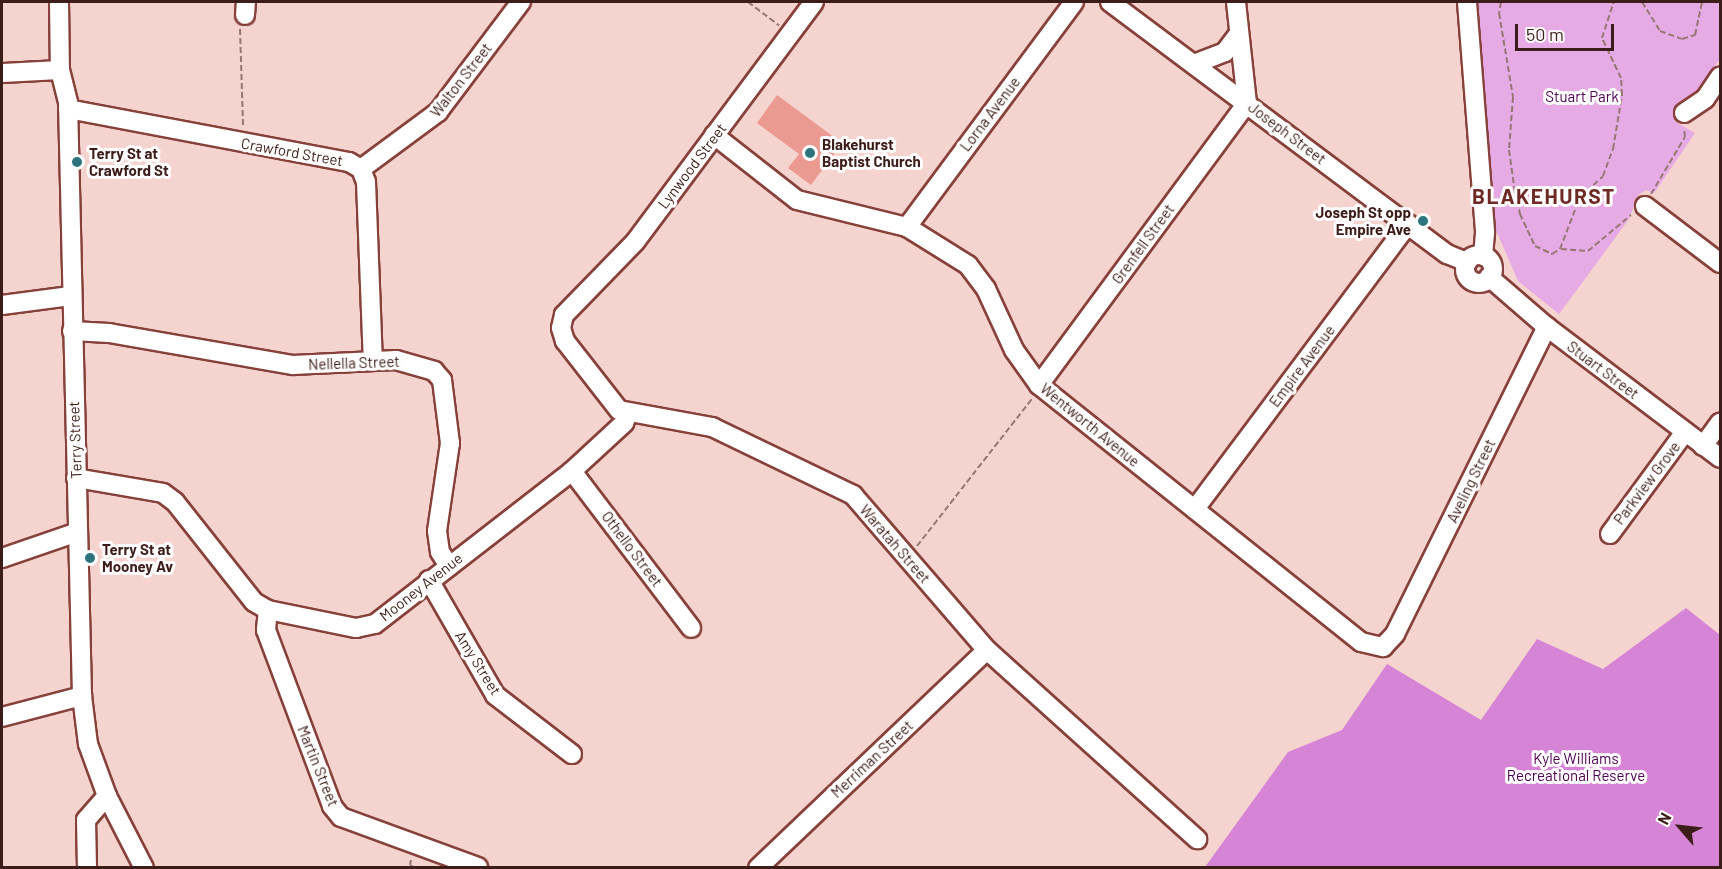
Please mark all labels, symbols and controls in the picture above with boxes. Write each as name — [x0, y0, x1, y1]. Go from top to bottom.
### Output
scale bar — [1518, 12, 1617, 50]
text: 50 m — [1526, 23, 1564, 45]
street label: Walton Street — [427, 39, 495, 121]
street label: Lorna Avenue — [956, 73, 1024, 155]
park label: Stuart Park — [1545, 88, 1619, 106]
street label: Joseph Street — [1245, 98, 1329, 168]
street label: Lynwood Street — [654, 120, 730, 212]
street label: Crawford Street — [240, 134, 344, 170]
place label: Blakehurst Baptist Church — [822, 135, 921, 170]
place label: Terry St at Crawford St — [89, 144, 169, 179]
marker: Blakehurst Baptist Church — [803, 146, 817, 160]
marker: Terry St at Crawford St — [70, 155, 84, 169]
district label: BLAKEHURST — [1472, 183, 1616, 209]
street label: Grenfell Street — [1108, 201, 1178, 287]
place label: Joseph St opp Empire Ave — [1315, 203, 1411, 238]
marker: Joseph St opp Empire Ave — [1416, 214, 1430, 228]
street label: Empire Avenue — [1265, 322, 1339, 410]
street label: Stuart Street — [1564, 337, 1642, 403]
street label: Nellella Street — [308, 352, 400, 374]
street label: Wentworth Avenue — [1037, 379, 1143, 471]
street label: Terry Street — [65, 401, 85, 479]
street label: Aveling Street — [1443, 436, 1499, 526]
street label: Parkview Grove — [1610, 438, 1684, 528]
street label: Waratah Street — [856, 501, 934, 587]
street label: Othello Street — [598, 508, 666, 590]
place label: Terry St at Mooney Av — [102, 540, 173, 575]
street label: Mooney Avenue — [376, 549, 466, 625]
marker: Terry St at Mooney Av — [83, 551, 97, 565]
street label: Amy Street — [451, 628, 505, 698]
street label: Merriman Street — [827, 716, 917, 802]
street label: Martin Street — [294, 723, 342, 809]
park label: Kyle Williams Recreational Reserve — [1507, 749, 1645, 784]
north arrow — [1650, 797, 1710, 857]
text: N — [1653, 809, 1675, 827]

